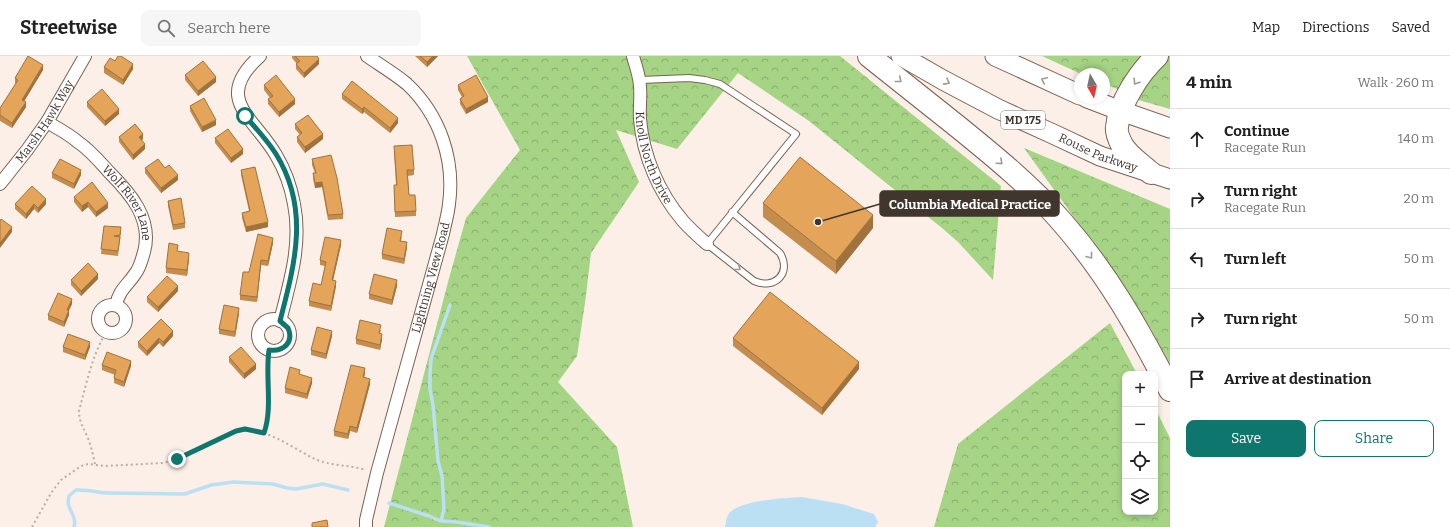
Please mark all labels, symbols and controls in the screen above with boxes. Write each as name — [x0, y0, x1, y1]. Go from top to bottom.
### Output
search box — [141, 10, 421, 46]
text: Streetwise — [20, 16, 117, 39]
icon: search — [155, 17, 177, 39]
text: Search here — [187, 19, 270, 37]
text: Map — [1252, 19, 1280, 36]
text: Directions — [1302, 19, 1370, 36]
text: Saved — [1392, 19, 1430, 36]
north arrow — [1074, 68, 1110, 104]
text: 4 min — [1186, 72, 1232, 93]
text: Walk · 260 m — [1358, 75, 1434, 90]
one-way arrow — [895, 76, 902, 83]
street label: Marsh Hawk Way — [13, 77, 77, 166]
one-way arrow — [1041, 77, 1049, 85]
one-way arrow — [1133, 77, 1140, 84]
one-way arrow — [943, 78, 950, 85]
route start — [236, 107, 254, 125]
street label: Knoll North Drive — [633, 111, 675, 207]
road number: MD 175 — [1001, 111, 1045, 129]
text: Continue — [1224, 122, 1290, 140]
icon: ahead — [1186, 128, 1208, 150]
street label: Rouse Parkway — [1056, 131, 1140, 175]
text: 140 m — [1398, 131, 1434, 146]
text: Racegate Run — [1224, 140, 1306, 155]
one-way arrow — [996, 158, 1003, 165]
street label: Wolf River Lane — [99, 162, 153, 241]
text: Turn right — [1224, 182, 1297, 200]
icon: right — [1186, 188, 1208, 210]
callout: Columbia Medical Practice — [880, 191, 1059, 216]
text: 20 m — [1404, 191, 1434, 206]
text: Columbia Medical Practice — [889, 197, 1051, 212]
text: Racegate Run — [1224, 200, 1306, 215]
street label: Lightning View Road — [409, 221, 452, 335]
icon: left — [1186, 248, 1208, 270]
text: Turn left — [1224, 250, 1286, 268]
text: 50 m — [1404, 251, 1434, 266]
one-way arrow — [1085, 252, 1092, 259]
one-way arrow — [733, 264, 740, 271]
icon: right — [1186, 308, 1208, 330]
text: Turn right — [1224, 310, 1297, 328]
text: 50 m — [1404, 311, 1434, 326]
icon: arrive — [1186, 368, 1208, 390]
text: Arrive at destination — [1224, 370, 1371, 388]
map controls — [1122, 371, 1158, 515]
button: + — [1122, 371, 1158, 407]
button: − — [1122, 407, 1158, 443]
button: Save — [1186, 420, 1306, 457]
button: Share — [1314, 420, 1434, 457]
button: locate — [1122, 443, 1158, 479]
route end — [168, 450, 186, 468]
button: layers — [1122, 479, 1158, 515]

